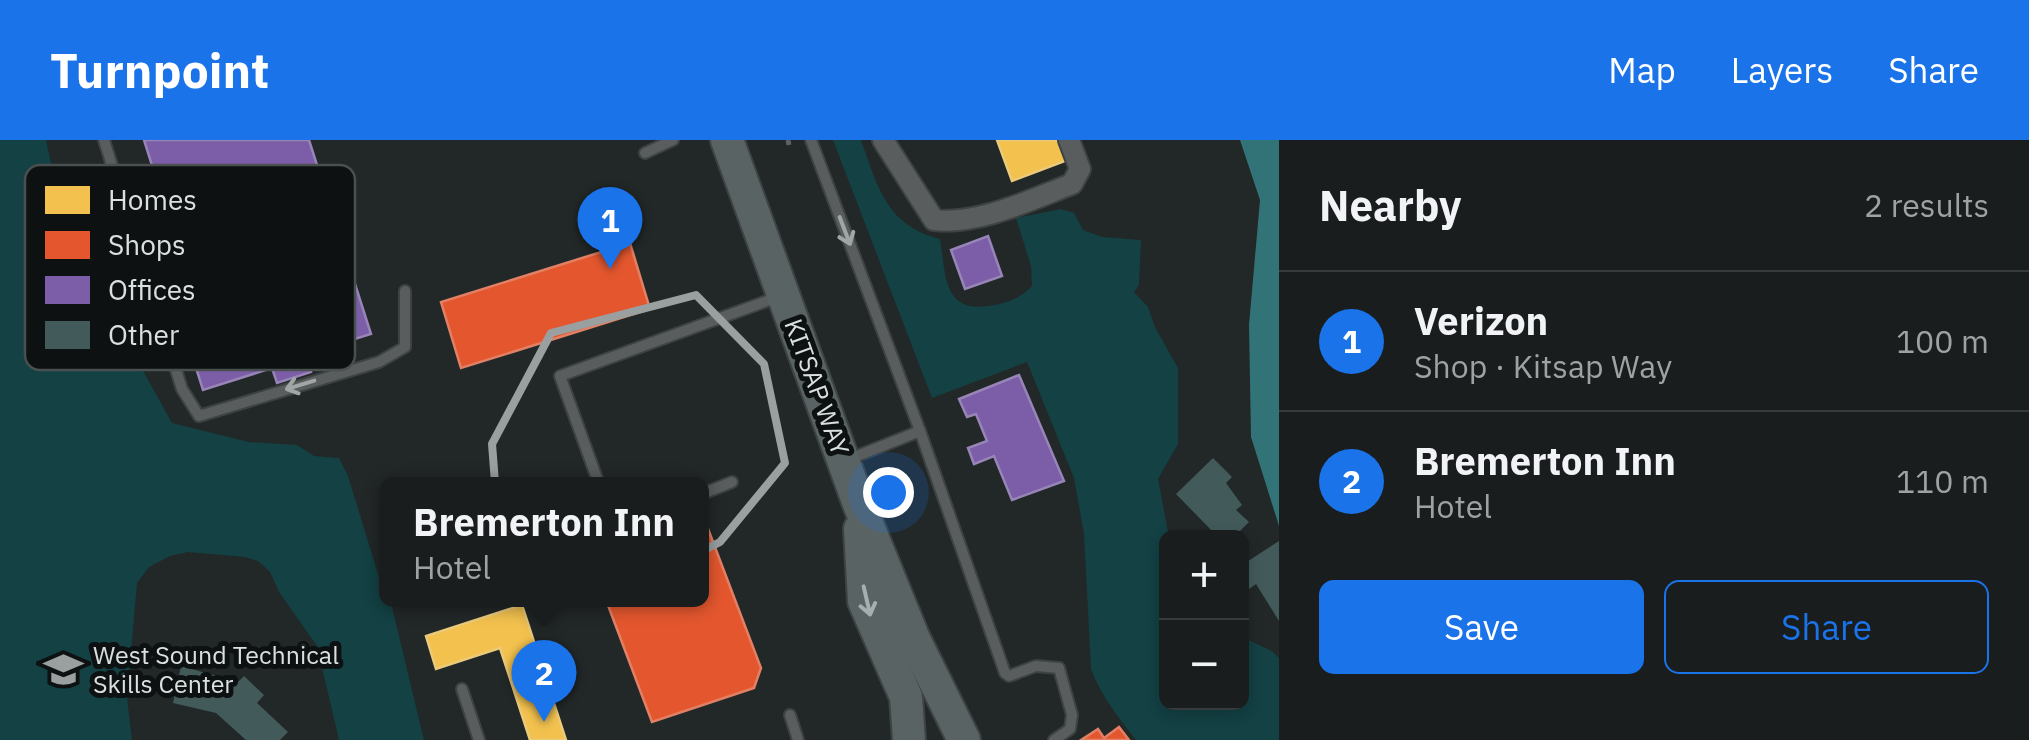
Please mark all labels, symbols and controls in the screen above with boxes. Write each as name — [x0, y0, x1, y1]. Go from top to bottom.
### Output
text: Turnpoint — [50, 39, 269, 101]
text: Map — [1608, 47, 1676, 93]
text: Layers — [1731, 47, 1833, 93]
text: Share — [1888, 47, 1979, 93]
legend — [25, 165, 355, 370]
text: Nearby — [1319, 178, 1461, 233]
text: Homes — [108, 181, 197, 218]
text: 2 results — [1864, 184, 1989, 226]
pin: 1 — [578, 186, 642, 269]
one-way arrow — [837, 215, 855, 246]
text: Shops — [108, 226, 186, 263]
text: Offices — [108, 271, 196, 308]
text: Verizon — [1414, 296, 1548, 345]
street label: KITSAP WAY — [778, 314, 857, 460]
text: Other — [108, 316, 179, 353]
text: 1 — [1342, 320, 1361, 362]
text: 100 m — [1896, 320, 1989, 362]
text: Shop · Kitsap Way — [1414, 345, 1672, 387]
one-way arrow — [285, 377, 317, 395]
text: Bremerton Inn — [1414, 436, 1676, 485]
text: 2 — [1342, 460, 1361, 502]
text: 110 m — [1896, 460, 1989, 502]
your location — [863, 467, 914, 518]
popup — [379, 477, 709, 607]
text: Hotel — [1414, 485, 1492, 527]
text: Bremerton Inn — [413, 497, 675, 546]
map controls — [1159, 530, 1249, 710]
button: + — [1159, 530, 1249, 620]
text: Hotel — [413, 546, 491, 588]
button: Save — [1319, 580, 1644, 674]
button: Share — [1664, 580, 1989, 674]
one-way arrow — [859, 584, 877, 616]
button: − — [1159, 620, 1249, 710]
place label: West Sound Technical Skills Center — [93, 638, 339, 700]
pin: 2 — [512, 640, 576, 722]
school or university icon: West Sound Technical Skills Center — [42, 648, 84, 690]

